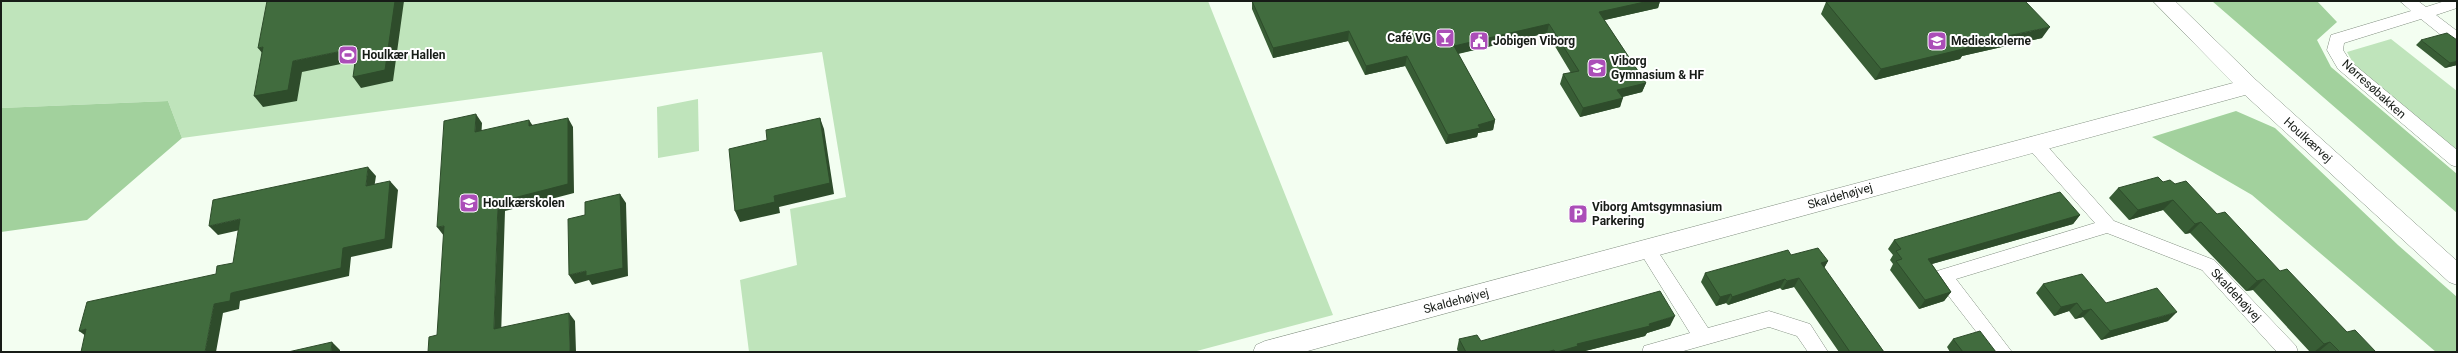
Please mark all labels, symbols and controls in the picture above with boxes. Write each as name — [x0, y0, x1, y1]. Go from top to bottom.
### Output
bar icon: Café VG — [1434, 27, 1456, 49]
public building icon: Jobigen Viborg — [1468, 30, 1490, 52]
school or university icon: Medieskolerne — [1926, 30, 1948, 52]
place label: Café VG — [1387, 31, 1431, 45]
place label: Jobigen Viborg — [1493, 34, 1575, 48]
place label: Medieskolerne — [1951, 34, 2032, 48]
sports icon: Houlkær Hallen — [337, 44, 359, 66]
place label: Houlkær Hallen — [362, 48, 446, 62]
place label: Viborg Gymnasium & HF — [1611, 54, 1705, 82]
school or university icon: Viborg Gymnasium & HF — [1586, 57, 1608, 79]
street label: Nørresøbakken — [2339, 57, 2409, 121]
street label: Houlkærvej — [2281, 115, 2335, 165]
street label: Skaldehøjvej — [1806, 180, 1874, 212]
school or university icon: Houlkærskolen — [458, 192, 480, 214]
place label: Houlkærskolen — [483, 196, 565, 210]
place label: Viborg Amtsgymnasium Parkering — [1592, 200, 1722, 228]
parking icon: Viborg Amtsgymnasium Parkering — [1567, 203, 1589, 225]
street label: Skaldehøjvej — [2208, 266, 2264, 324]
street label: Skaldehøjvej — [1422, 286, 1490, 316]

